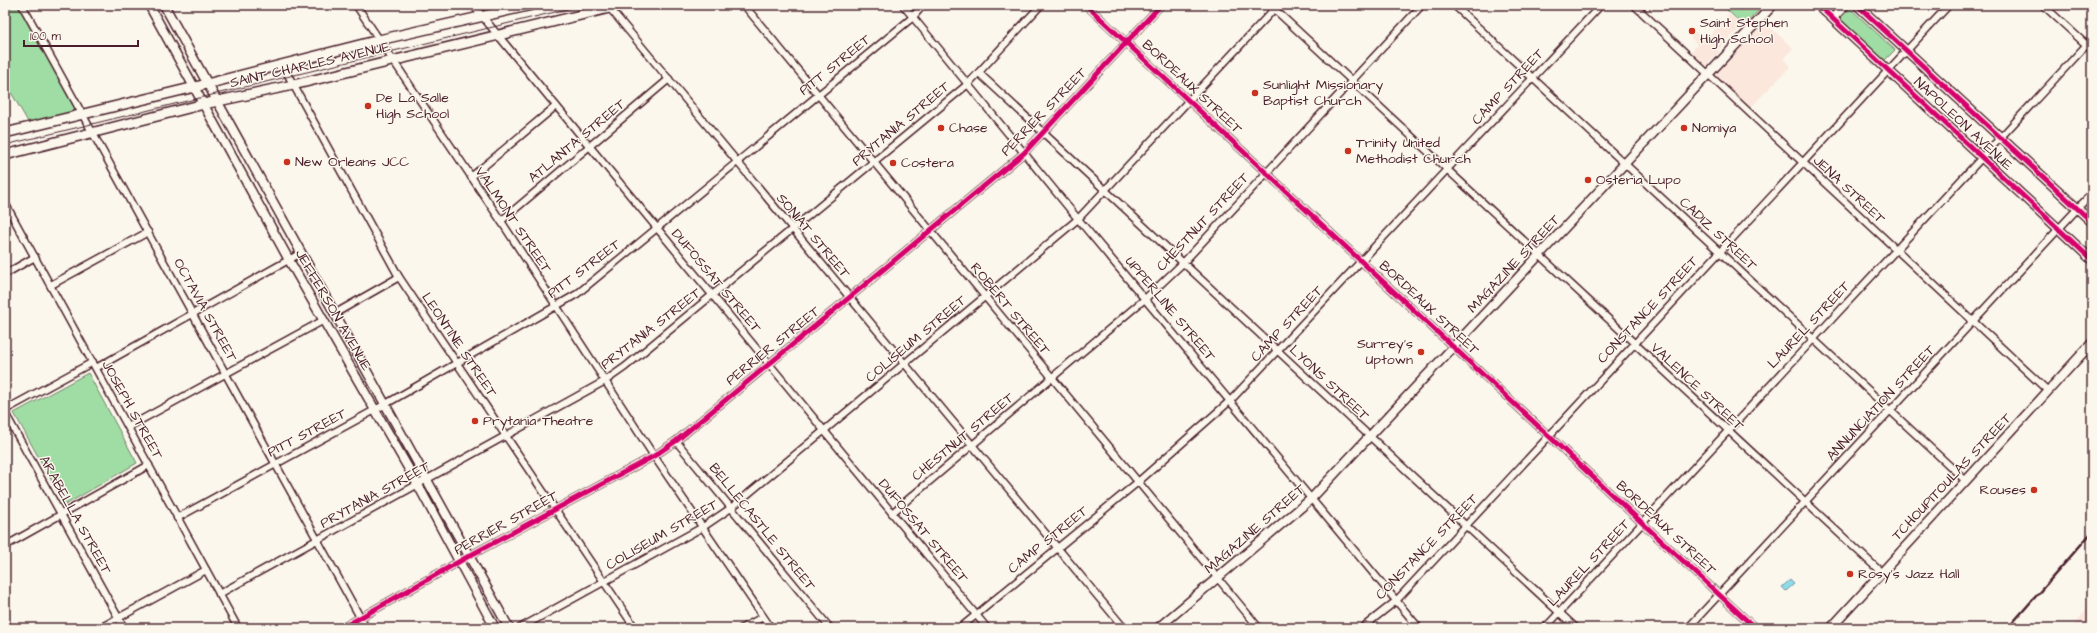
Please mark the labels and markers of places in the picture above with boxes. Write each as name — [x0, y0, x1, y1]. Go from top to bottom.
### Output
place label: Saint Stephen High School — [1700, 13, 1788, 49]
marker: Saint Stephen High School — [1687, 26, 1697, 36]
place label: Sunlight Missionary Baptist Church — [1263, 75, 1383, 111]
place label: De La Salle High School — [376, 88, 449, 124]
marker: Sunlight Missionary Baptist Church — [1250, 88, 1260, 98]
marker: De La Salle High School — [363, 101, 373, 111]
place label: Chase — [949, 118, 988, 138]
place label: Nomiya — [1692, 118, 1736, 138]
marker: Chase — [936, 123, 946, 133]
marker: Nomiya — [1679, 123, 1689, 133]
place label: Trinity United Methodist Church — [1356, 133, 1471, 169]
marker: Trinity United Methodist Church — [1343, 146, 1353, 156]
place label: New Orleans JCC — [295, 152, 409, 172]
place label: Costera — [901, 153, 954, 173]
marker: New Orleans JCC — [282, 157, 292, 167]
marker: Costera — [888, 158, 898, 168]
place label: Osteria Lupo — [1596, 170, 1681, 190]
marker: Osteria Lupo — [1583, 175, 1593, 185]
place label: Surrey's Uptown — [1357, 334, 1413, 370]
marker: Surrey's Uptown — [1416, 347, 1426, 357]
place label: Prytania Theatre — [483, 411, 594, 431]
marker: Prytania Theatre — [470, 416, 480, 426]
place label: Rouses — [1979, 480, 2026, 500]
marker: Rouses — [2029, 485, 2039, 495]
place label: Rosy's Jazz Hall — [1858, 564, 1959, 584]
marker: Rosy's Jazz Hall — [1845, 569, 1855, 579]

